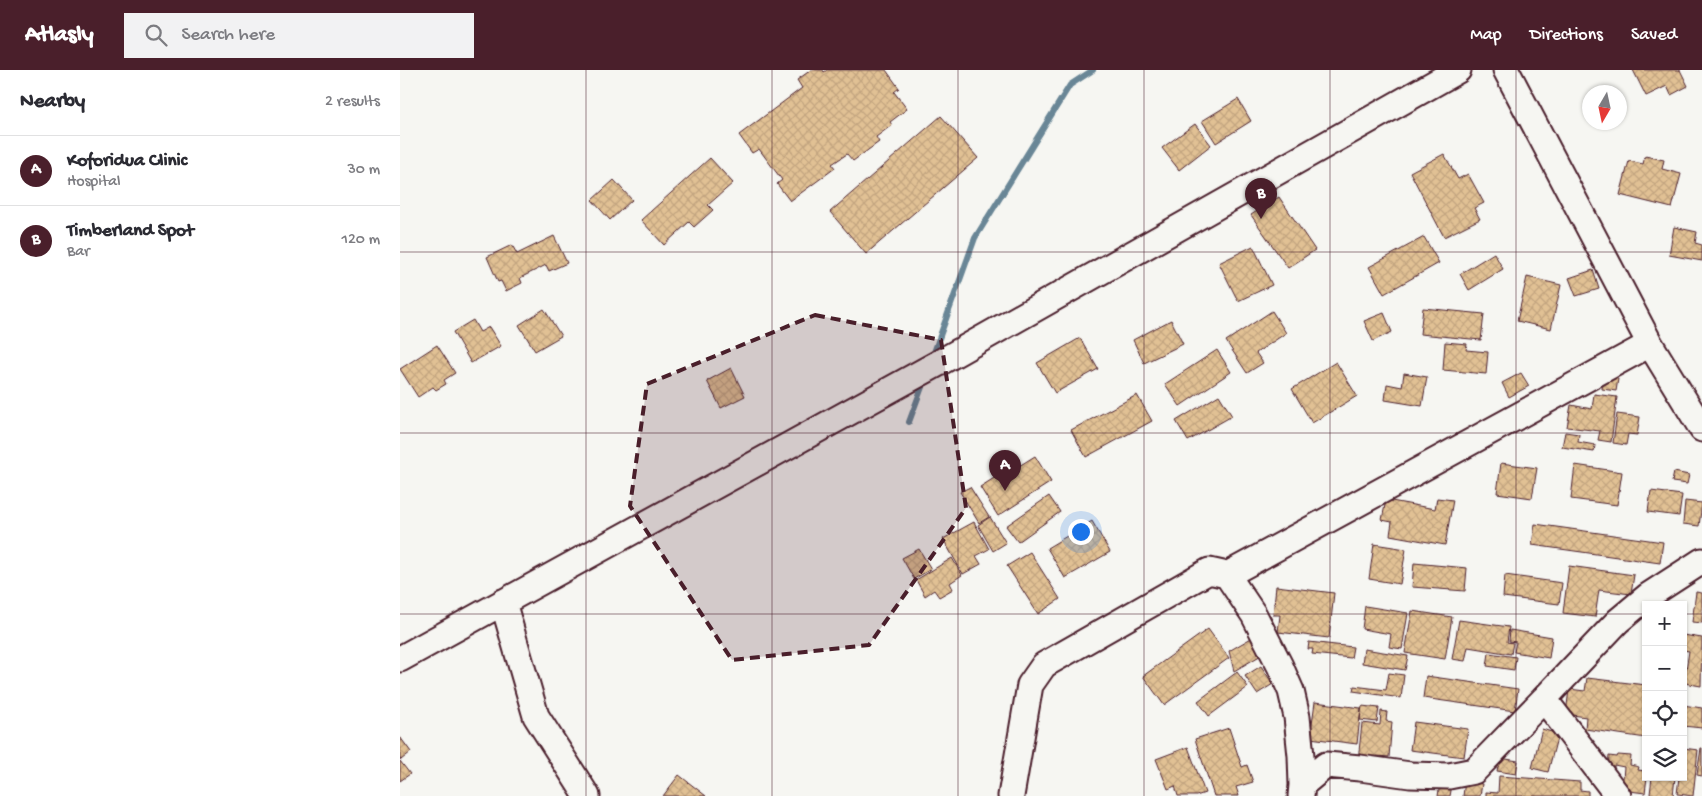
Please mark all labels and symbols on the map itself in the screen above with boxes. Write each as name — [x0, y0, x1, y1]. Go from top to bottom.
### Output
north arrow — [1582, 85, 1627, 130]
pin: B — [1245, 178, 1277, 219]
pin: A — [989, 450, 1021, 491]
your location — [1068, 519, 1094, 545]

